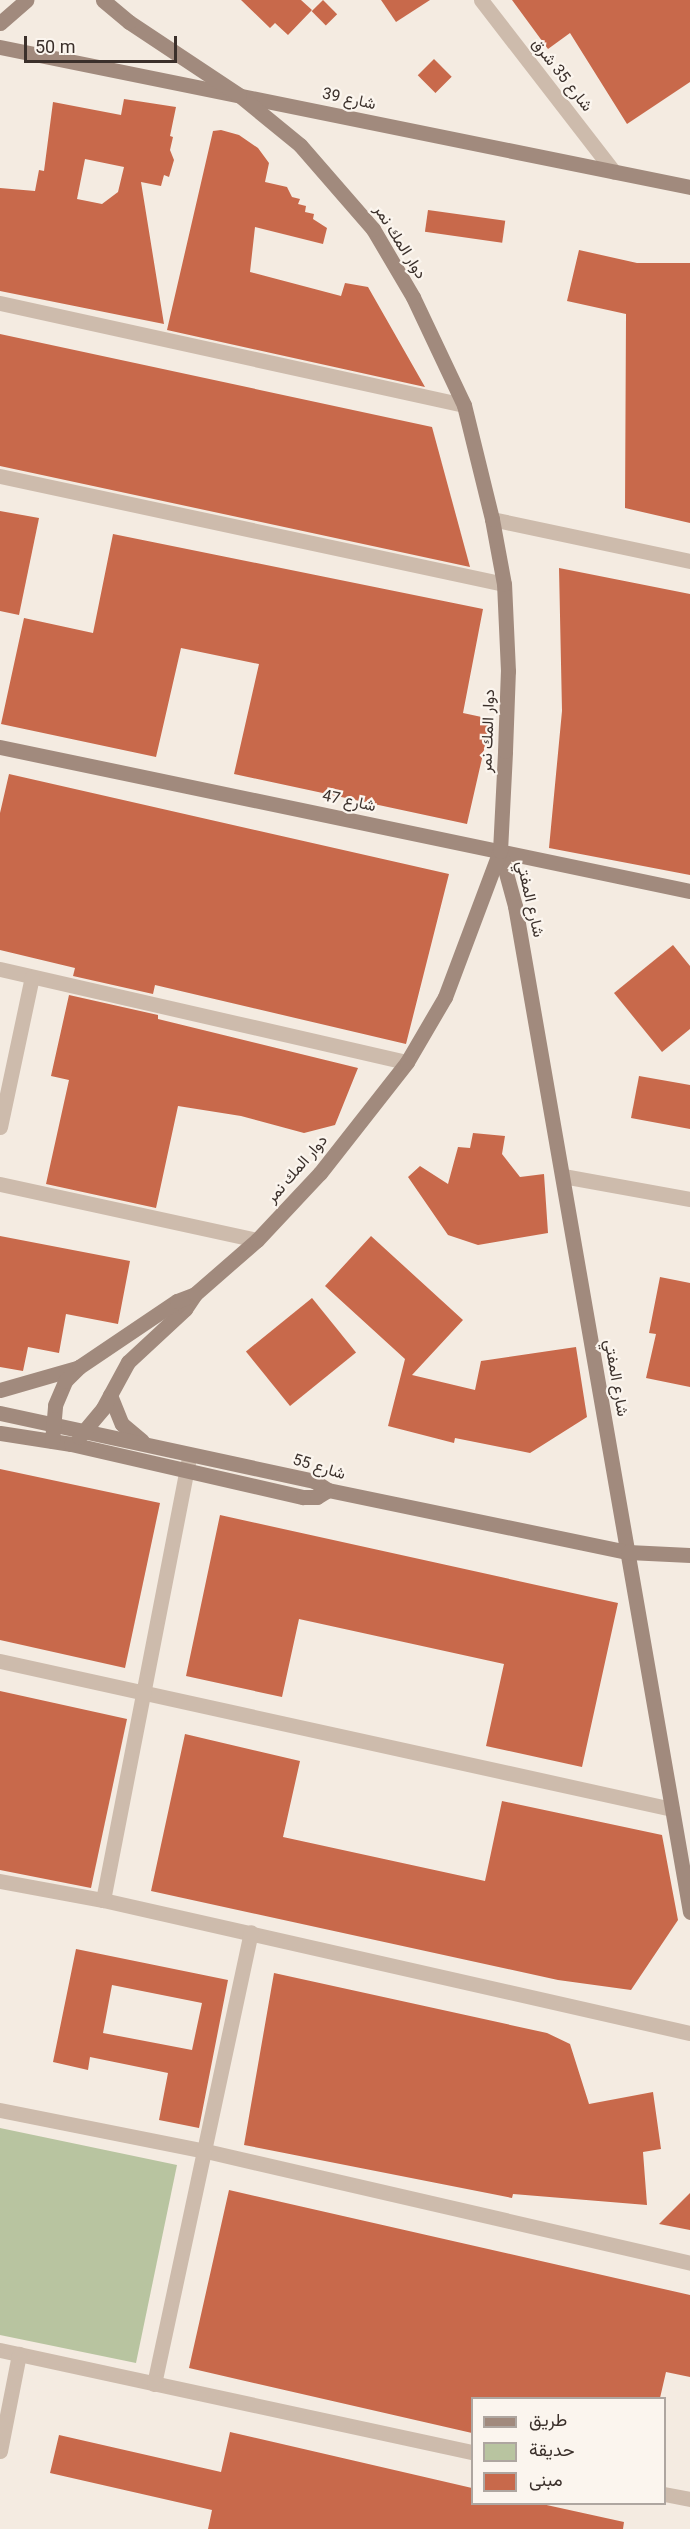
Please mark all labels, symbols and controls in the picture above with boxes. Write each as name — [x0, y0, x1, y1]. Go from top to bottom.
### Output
scale bar — [27, 24, 180, 62]
street label: شارع 35 شرق — [527, 35, 597, 115]
text: 50 m — [35, 36, 75, 57]
street label: شارع 39 — [321, 84, 377, 114]
street label: دوار المك نمر — [370, 201, 430, 283]
street label: دوار المك نمر — [477, 689, 499, 773]
street label: شارع 47 — [321, 786, 377, 816]
street label: شارع المفتي — [512, 859, 548, 939]
street label: دوار المك نمر — [262, 1131, 332, 1207]
street label: شارع المفتي — [600, 1338, 632, 1418]
street label: شارع 55 — [290, 1450, 348, 1484]
legend — [471, 2397, 666, 2505]
text: طريق — [529, 2409, 567, 2430]
text: حديقة — [529, 2439, 575, 2460]
text: مبنى — [529, 2469, 563, 2490]

